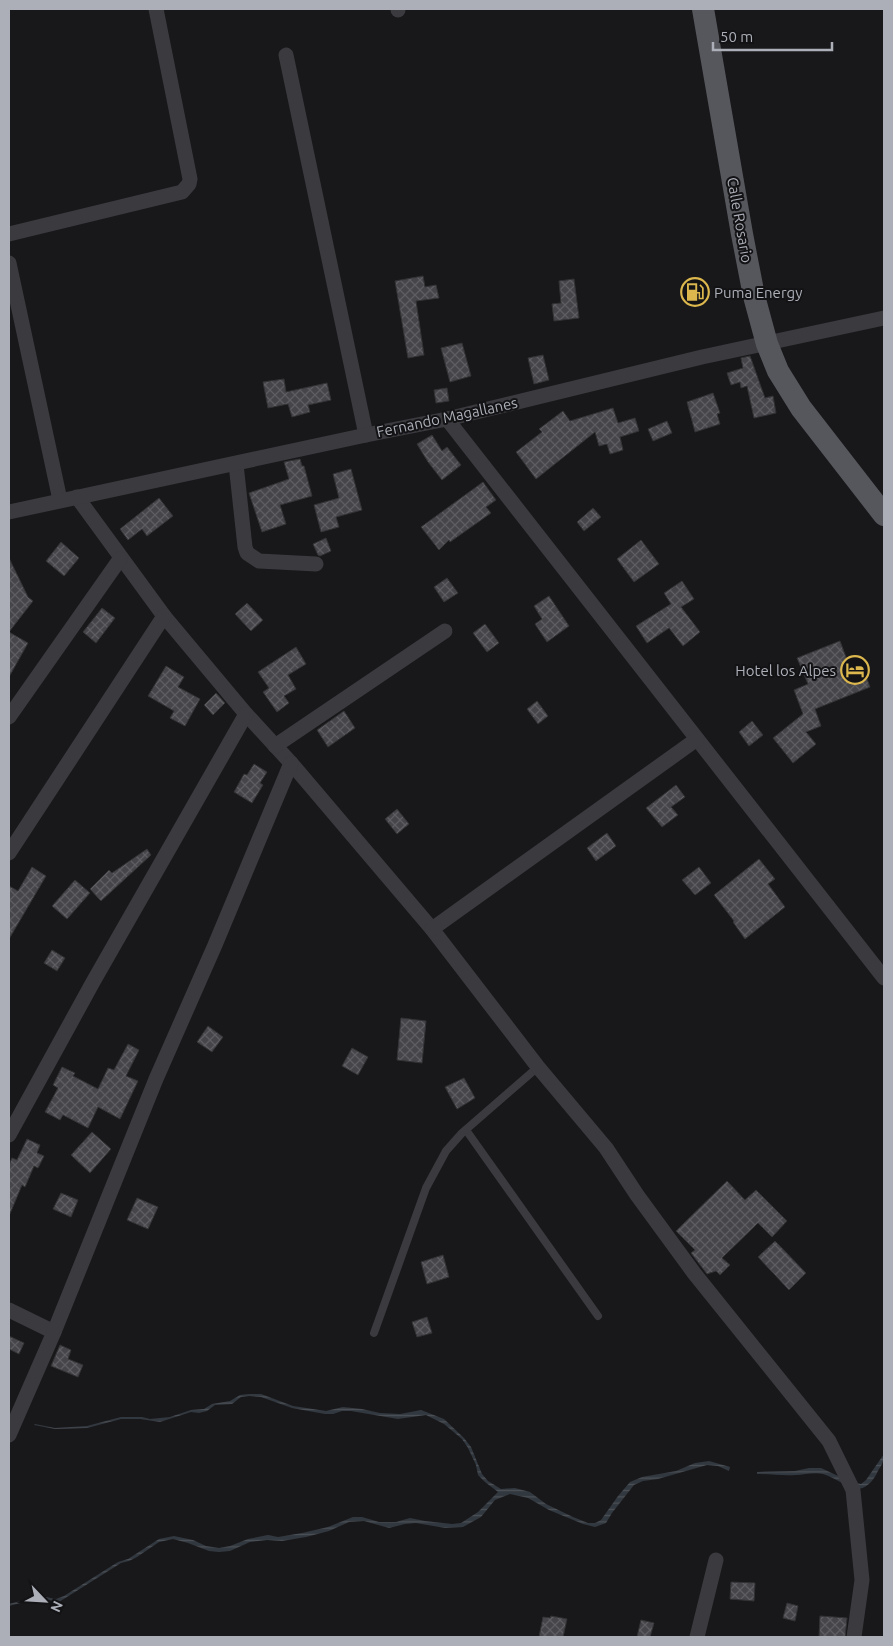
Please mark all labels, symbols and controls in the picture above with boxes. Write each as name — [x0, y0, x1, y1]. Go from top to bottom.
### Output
scale bar — [713, 20, 832, 52]
text: 50 m — [720, 28, 753, 45]
street label: Calle Rosario — [724, 176, 756, 264]
fuel station icon: Puma Energy — [680, 277, 710, 307]
place label: Puma Energy — [714, 284, 802, 301]
street label: Fernando Magallanes — [375, 394, 519, 440]
hotel icon: Hotel los Alpes — [840, 655, 870, 685]
place label: Hotel los Alpes — [735, 662, 836, 679]
north arrow — [20, 1576, 70, 1626]
text: N — [47, 1598, 66, 1615]

